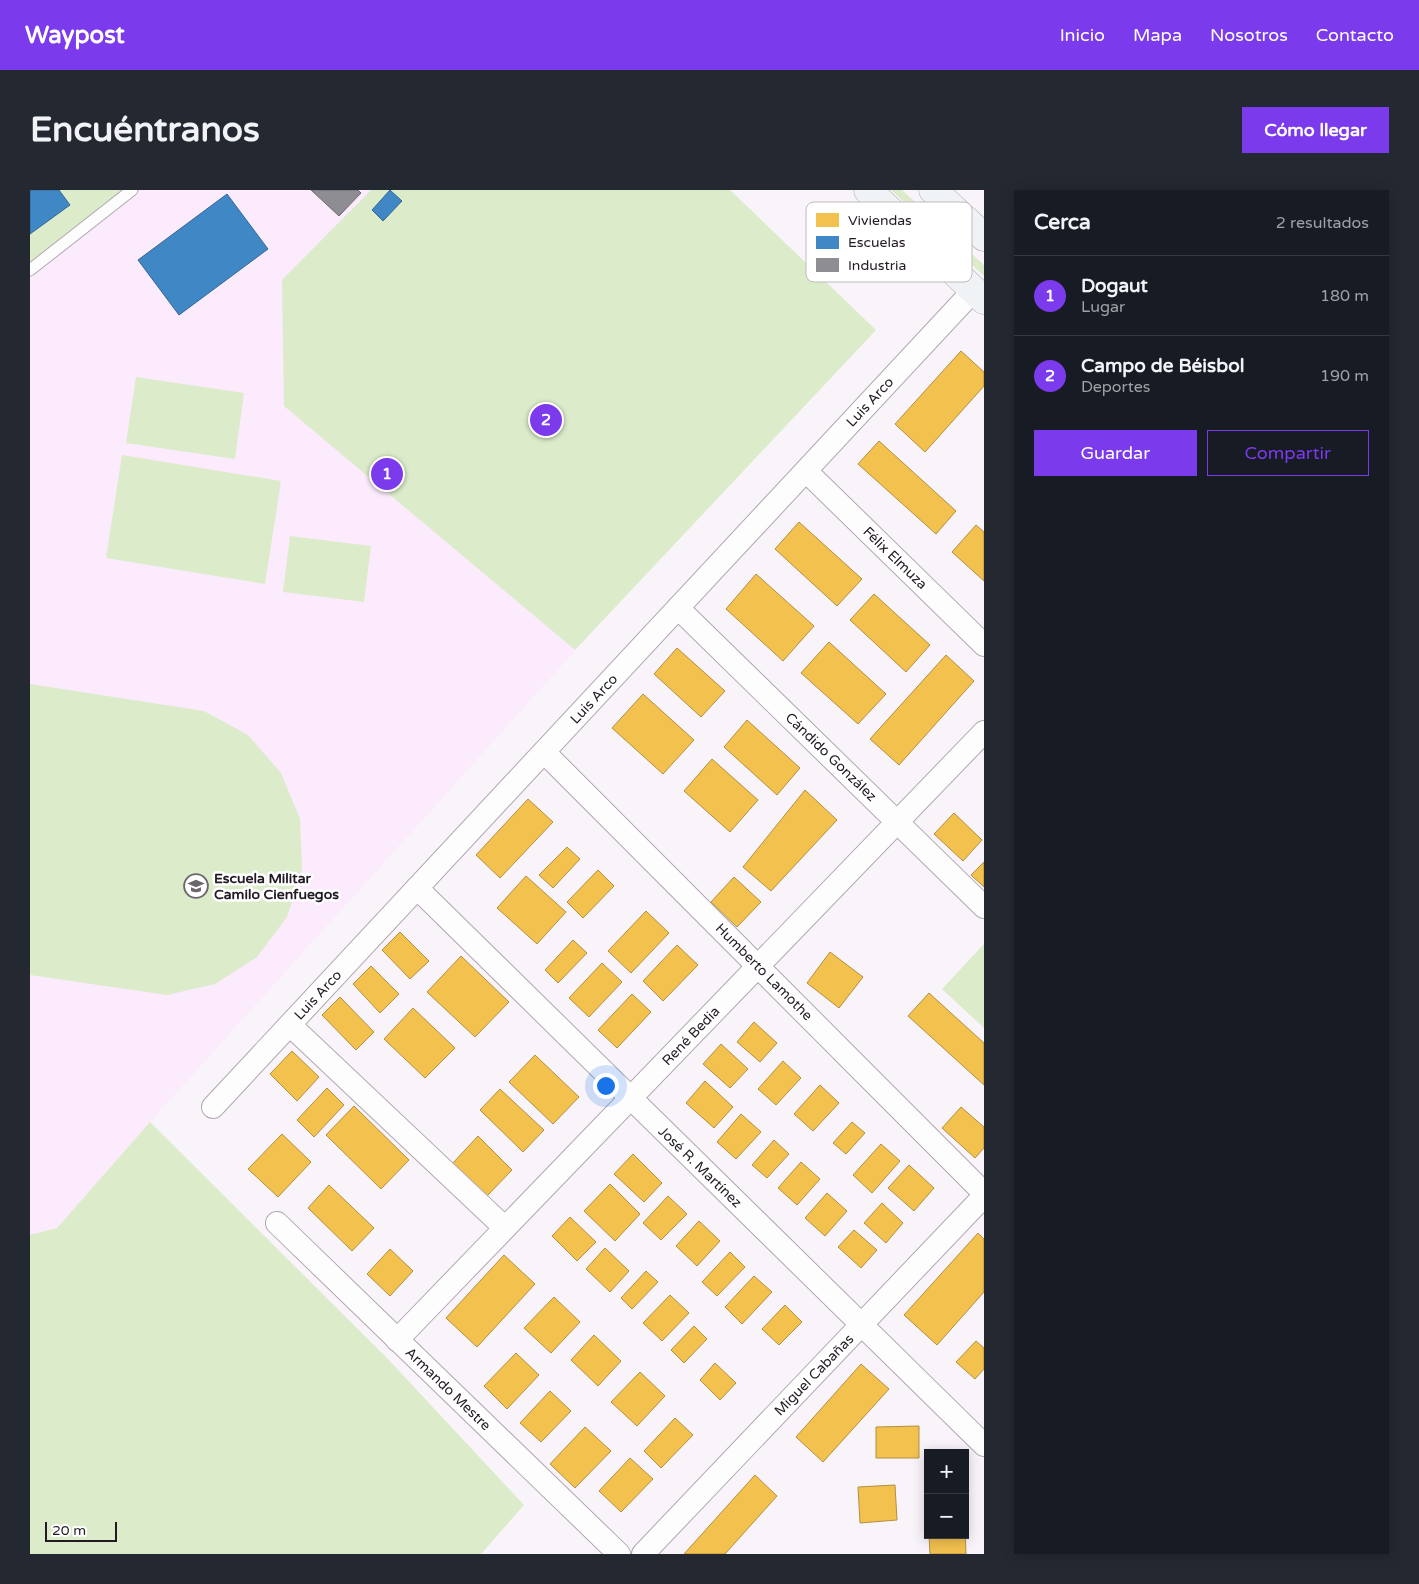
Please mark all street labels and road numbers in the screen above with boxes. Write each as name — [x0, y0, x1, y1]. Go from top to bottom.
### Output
street label: Luis Arco — [843, 374, 897, 430]
street label: Félix Elmuza — [859, 523, 931, 593]
street label: Luis Arco — [567, 671, 621, 727]
street label: Cándido González — [782, 709, 880, 805]
street label: Humberto Lamothe — [712, 920, 816, 1024]
street label: Luis Arco — [291, 967, 345, 1023]
street label: René Bedia — [659, 1003, 723, 1069]
street label: José R. Martínez — [655, 1123, 745, 1211]
street label: Miguel Cabañas — [771, 1331, 857, 1419]
street label: Armando Mestre — [402, 1344, 494, 1434]

